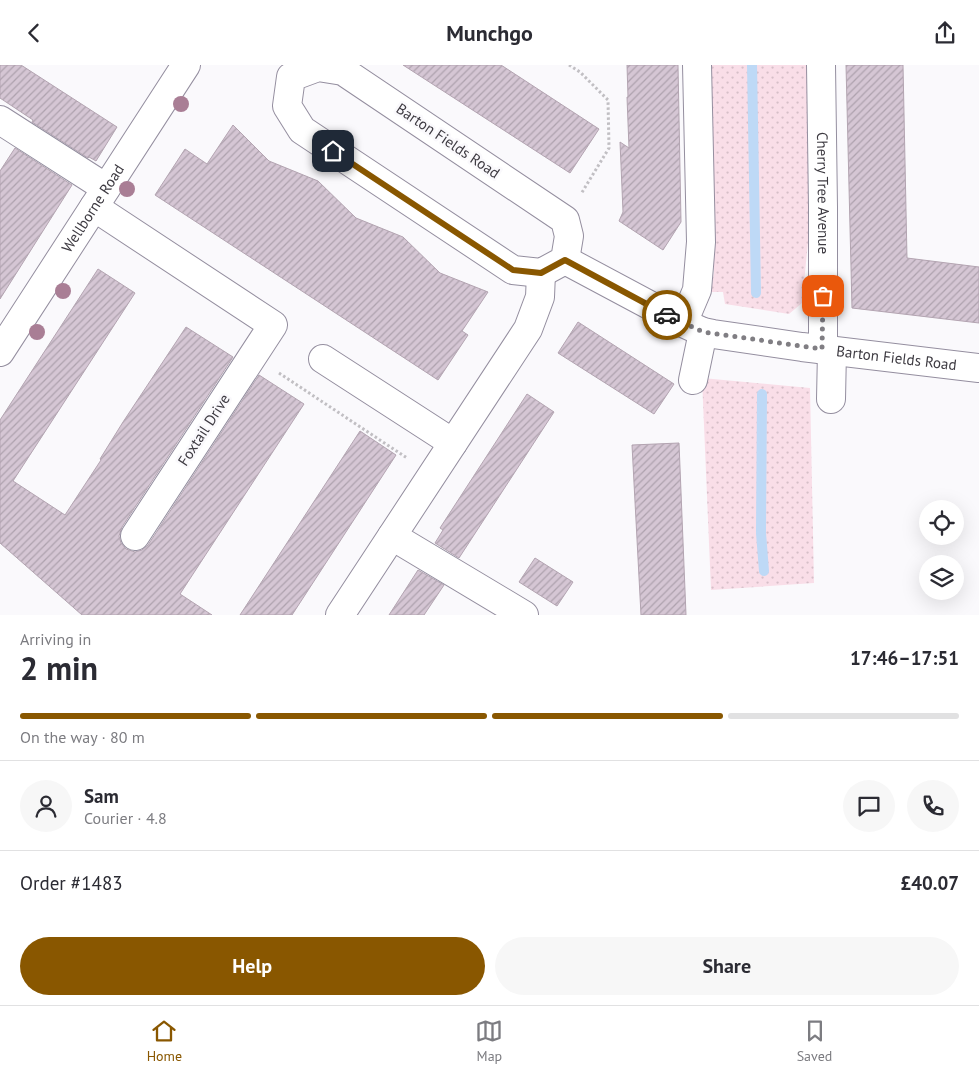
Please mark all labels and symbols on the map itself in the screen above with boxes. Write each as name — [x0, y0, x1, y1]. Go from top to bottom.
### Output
street label: Barton Fields Road — [393, 99, 504, 182]
pin — [312, 130, 354, 172]
street label: Cherry Tree Avenue — [813, 132, 833, 254]
street label: Wellborne Road — [57, 161, 128, 256]
pin — [802, 275, 844, 317]
courier — [642, 290, 692, 340]
street label: Barton Fields Road — [835, 341, 958, 374]
street label: Foxtail Drive — [173, 390, 234, 469]

